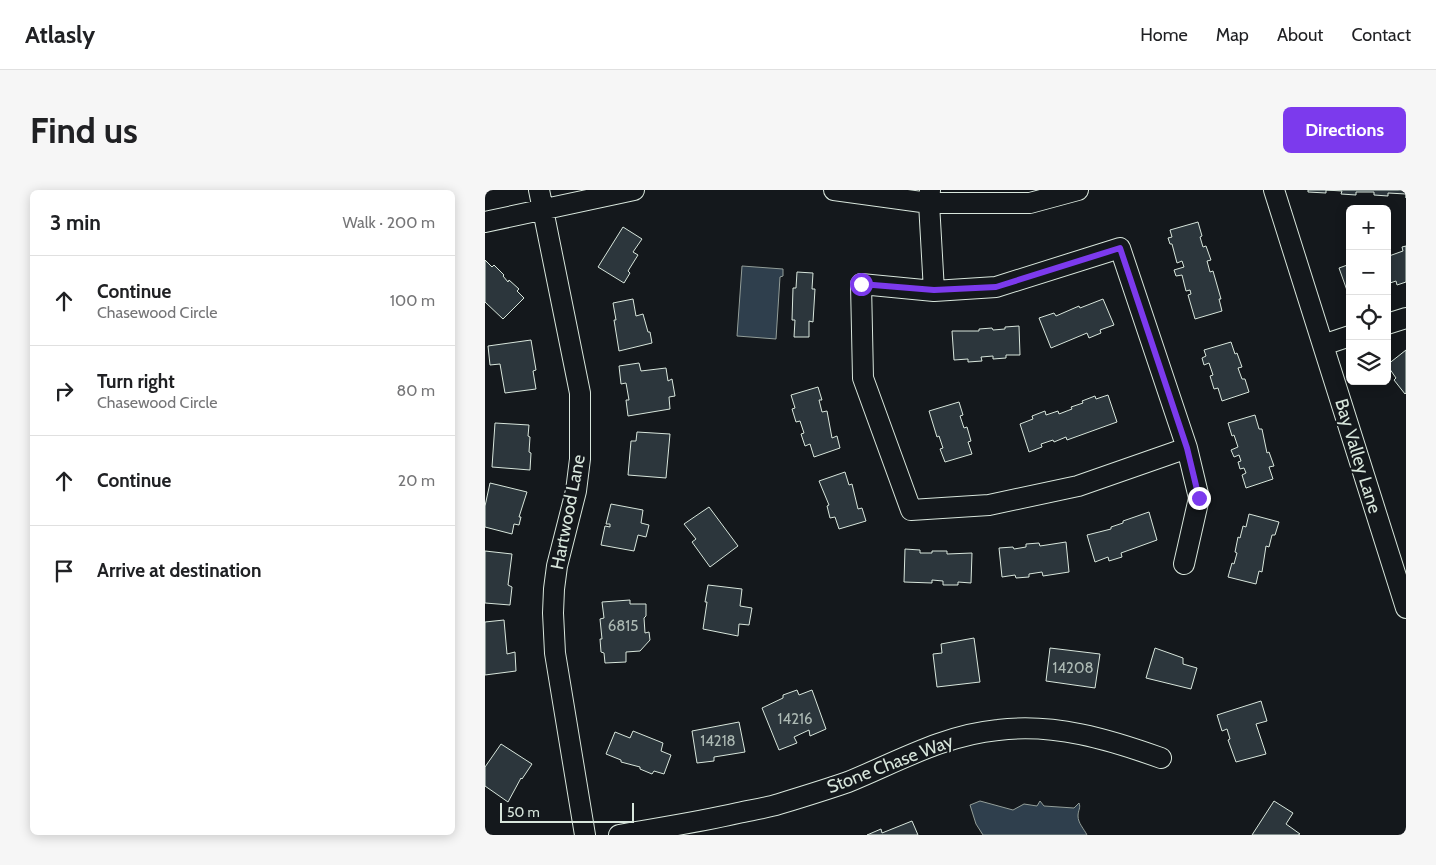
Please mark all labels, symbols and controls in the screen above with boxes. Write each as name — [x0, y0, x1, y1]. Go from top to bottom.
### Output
text: Atlasly — [25, 20, 95, 49]
text: Home — [1140, 24, 1188, 46]
text: Map — [1216, 24, 1249, 46]
text: About — [1277, 24, 1323, 46]
text: Contact — [1351, 24, 1411, 46]
button: Directions — [1283, 107, 1406, 153]
text: Find us — [30, 109, 138, 152]
map controls — [1346, 205, 1391, 385]
button: + — [1346, 205, 1391, 250]
text: 3 min — [50, 210, 101, 235]
text: Walk · 200 m — [343, 213, 435, 232]
button: − — [1346, 250, 1391, 295]
route start — [850, 273, 873, 296]
text: Continue — [97, 280, 171, 303]
icon: ahead — [50, 287, 78, 315]
text: 100 m — [390, 291, 435, 310]
button: locate — [1346, 295, 1391, 340]
text: Chasewood Circle — [97, 303, 217, 322]
button: layers — [1346, 340, 1391, 385]
text: Turn right — [97, 370, 175, 393]
icon: right — [50, 377, 78, 405]
text: 80 m — [397, 381, 435, 400]
text: Chasewood Circle — [97, 393, 217, 412]
street label: Bay Valley Lane — [1330, 396, 1386, 516]
street label: Hartwood Lane — [546, 453, 590, 571]
icon: ahead — [50, 467, 78, 495]
text: Continue — [97, 469, 171, 492]
text: 20 m — [398, 471, 435, 490]
route end — [1188, 487, 1211, 510]
icon: arrive — [50, 557, 78, 585]
text: Arrive at destination — [97, 559, 261, 582]
house number: 6815 — [608, 617, 638, 635]
house number: 14208 — [1053, 659, 1093, 677]
house number: 14216 — [778, 710, 812, 728]
street label: Stone Chase Way — [824, 730, 956, 798]
house number: 14218 — [700, 732, 736, 750]
scale bar — [500, 800, 634, 823]
text: 50 m — [507, 803, 540, 821]

